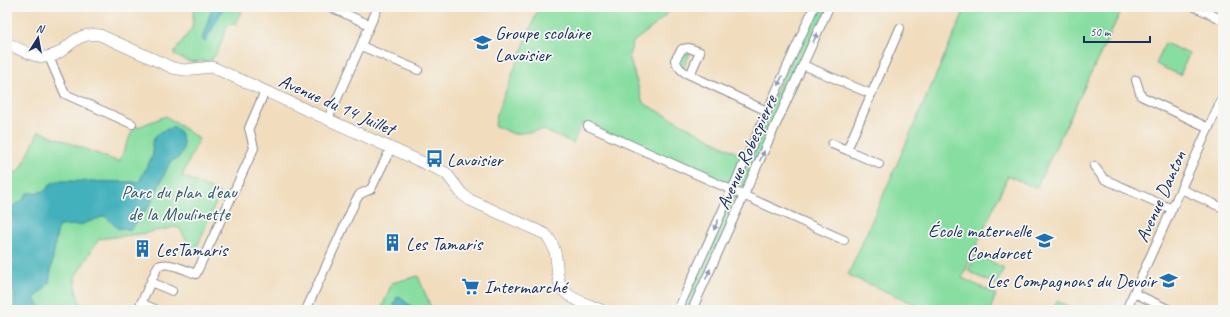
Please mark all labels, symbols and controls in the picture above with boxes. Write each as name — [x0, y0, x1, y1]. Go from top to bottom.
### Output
north arrow — [18, 18, 58, 58]
scale bar — [1084, 18, 1150, 44]
text: N — [35, 21, 47, 36]
place label: Groupe scolaire Lavoisier — [495, 21, 592, 67]
text: 50 m — [1090, 24, 1112, 40]
one-way arrow — [812, 32, 818, 43]
school or university icon: Groupe scolaire Lavoisier — [472, 33, 492, 53]
street label: Avenue du 14 Juillet — [275, 69, 401, 142]
one-way arrow — [777, 75, 784, 87]
street label: Avenue Robespierre — [711, 90, 784, 213]
street label: Avenue Danton — [1130, 147, 1192, 246]
place label: Lavoisier — [447, 148, 505, 172]
bus stop icon: Lavoisier — [424, 149, 444, 169]
one-way arrow — [758, 150, 765, 162]
park label: Parc du plan d'eau de la Moulinette — [121, 180, 238, 226]
one-way arrow — [713, 219, 719, 231]
place label: École maternelle Condorcet — [928, 219, 1033, 265]
school or university icon: École maternelle Condorcet — [1034, 231, 1054, 251]
place label: Les Tamaris — [406, 232, 484, 256]
building icon: Les Tamaris — [383, 233, 403, 253]
place label: LesTamaris — [156, 238, 230, 262]
building icon: LesTamaris — [133, 239, 153, 259]
one-way arrow — [705, 269, 711, 280]
place label: Les Compagnons du Devoir — [987, 269, 1158, 293]
school or university icon: Les Compagnons du Devoir — [1159, 270, 1179, 290]
place label: Intermarché — [484, 275, 569, 299]
supermarket icon: Intermarché — [461, 276, 481, 296]

